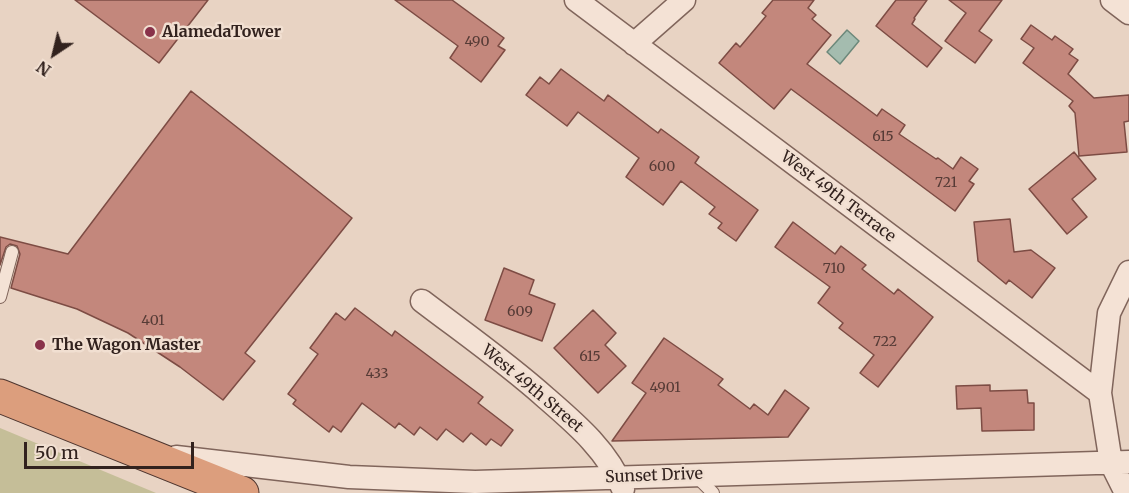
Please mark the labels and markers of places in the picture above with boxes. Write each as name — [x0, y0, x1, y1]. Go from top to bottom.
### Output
place label: AlamedaTower — [162, 22, 281, 42]
marker: AlamedaTower — [143, 25, 157, 39]
place label: The Wagon Master — [52, 335, 201, 355]
marker: The Wagon Master — [33, 338, 47, 352]

